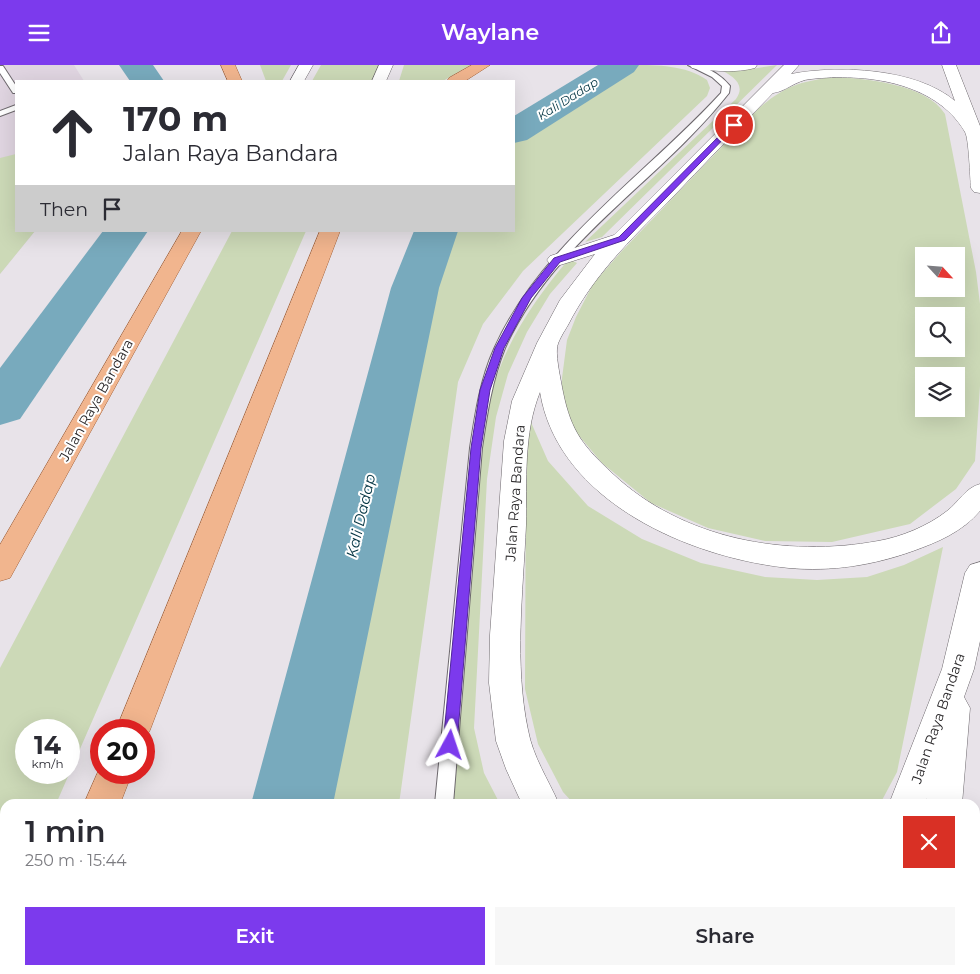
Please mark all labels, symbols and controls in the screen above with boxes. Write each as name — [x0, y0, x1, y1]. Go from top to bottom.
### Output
icon: menu — [25, 19, 53, 47]
text: Waylane — [441, 19, 539, 46]
icon: share — [927, 19, 955, 47]
water label: Kali Dadap — [535, 74, 601, 123]
text: 170 m — [123, 97, 228, 140]
icon: ahead — [40, 100, 105, 165]
pin — [713, 104, 755, 146]
icon: arrive — [720, 111, 748, 139]
text: Jalan Raya Bandara — [123, 140, 338, 167]
icon: arrive — [98, 195, 126, 223]
text: Then — [40, 198, 88, 221]
north arrow — [915, 247, 965, 297]
map controls — [915, 247, 965, 417]
button: search — [915, 307, 965, 357]
street label: Jalan Raya Bandara — [54, 336, 137, 465]
button: layers — [915, 367, 965, 417]
street label: Jalan Raya Bandara — [501, 424, 529, 563]
water label: Kali Dadap — [342, 472, 379, 560]
street label: Jalan Raya Bandara — [907, 650, 969, 787]
position arrow — [423, 718, 475, 770]
speed limit sign: 20 — [90, 719, 155, 784]
text: 14 — [34, 730, 61, 760]
text: km/h — [31, 756, 64, 771]
text: 1 min — [25, 813, 106, 850]
button: close — [903, 816, 955, 868]
text: 250 m · 15:44 — [25, 851, 127, 870]
button: Exit — [25, 907, 485, 965]
button: Share — [495, 907, 955, 965]

